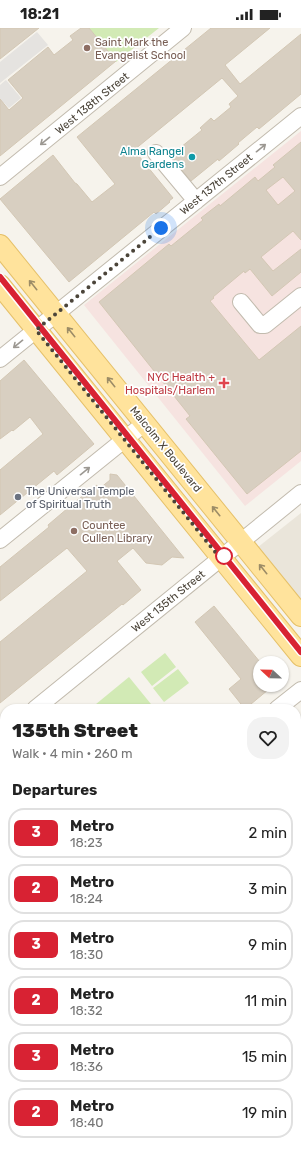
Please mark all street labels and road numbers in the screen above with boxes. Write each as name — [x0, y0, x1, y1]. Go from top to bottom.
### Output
street label: West 138th Street — [53, 69, 132, 137]
street label: West 137th Street — [177, 151, 256, 218]
street label: Malcolm X Boulevard — [127, 404, 204, 495]
street label: West 135th Street — [129, 567, 208, 635]

